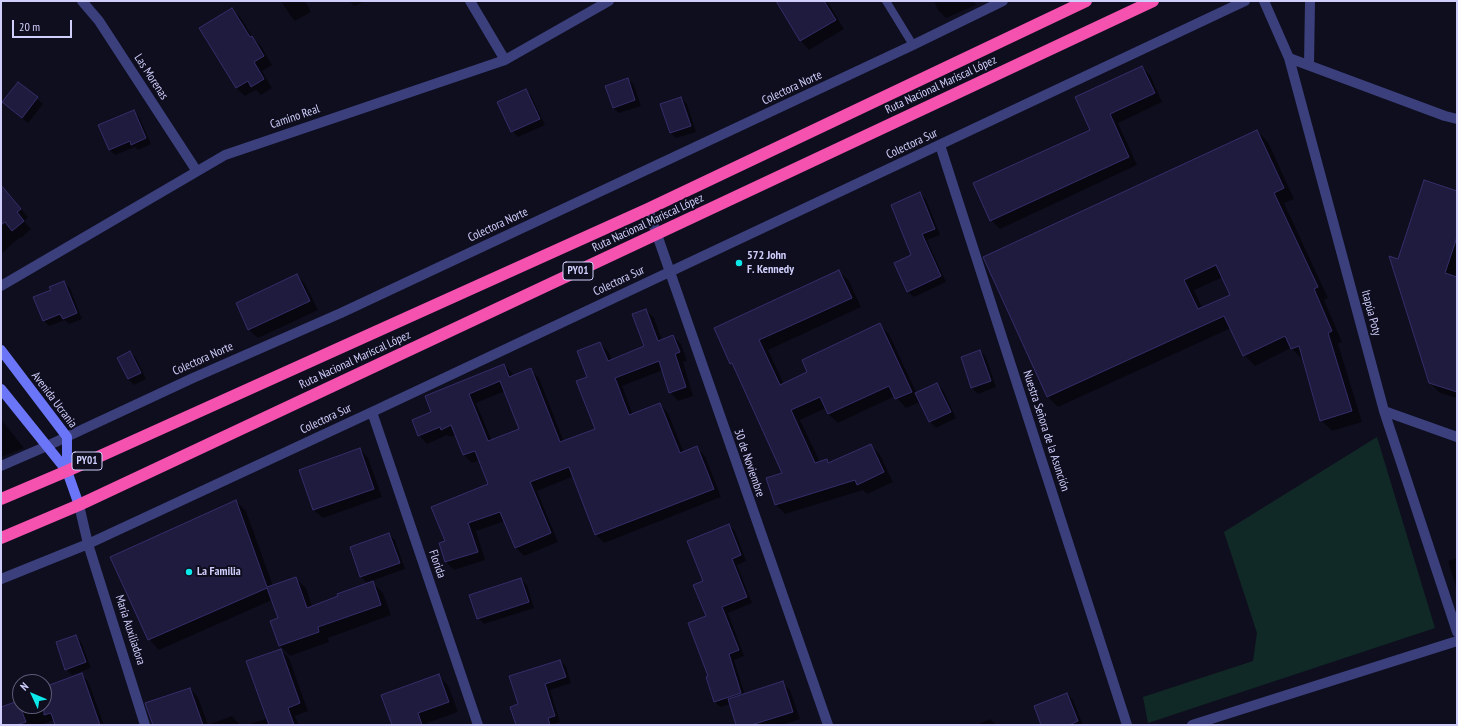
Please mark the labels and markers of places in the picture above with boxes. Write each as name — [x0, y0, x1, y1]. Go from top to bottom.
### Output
place label: 572 John F. Kennedy — [747, 249, 794, 277]
marker: 572 John F. Kennedy — [734, 258, 744, 268]
place label: La Familia — [197, 565, 241, 579]
marker: La Familia — [184, 567, 194, 577]

